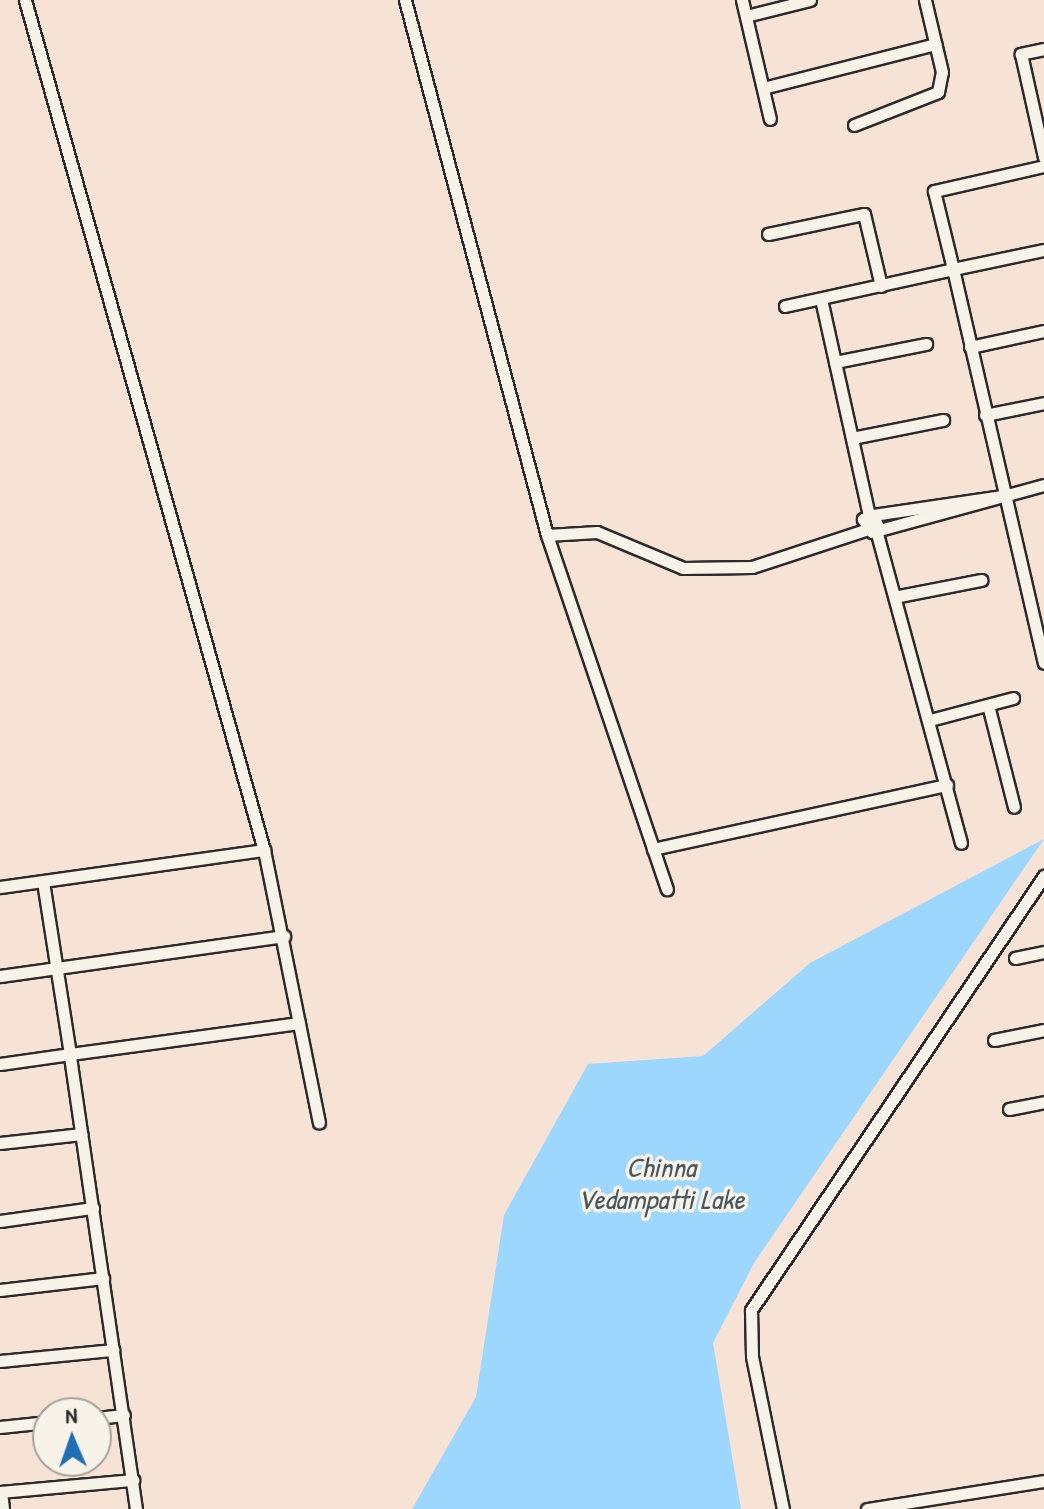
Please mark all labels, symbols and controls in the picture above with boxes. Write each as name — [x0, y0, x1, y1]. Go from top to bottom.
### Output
water label: Chinna Vedampatti Lake — [578, 1150, 744, 1216]
north arrow — [32, 1397, 112, 1477]
text: N — [65, 1400, 78, 1430]

